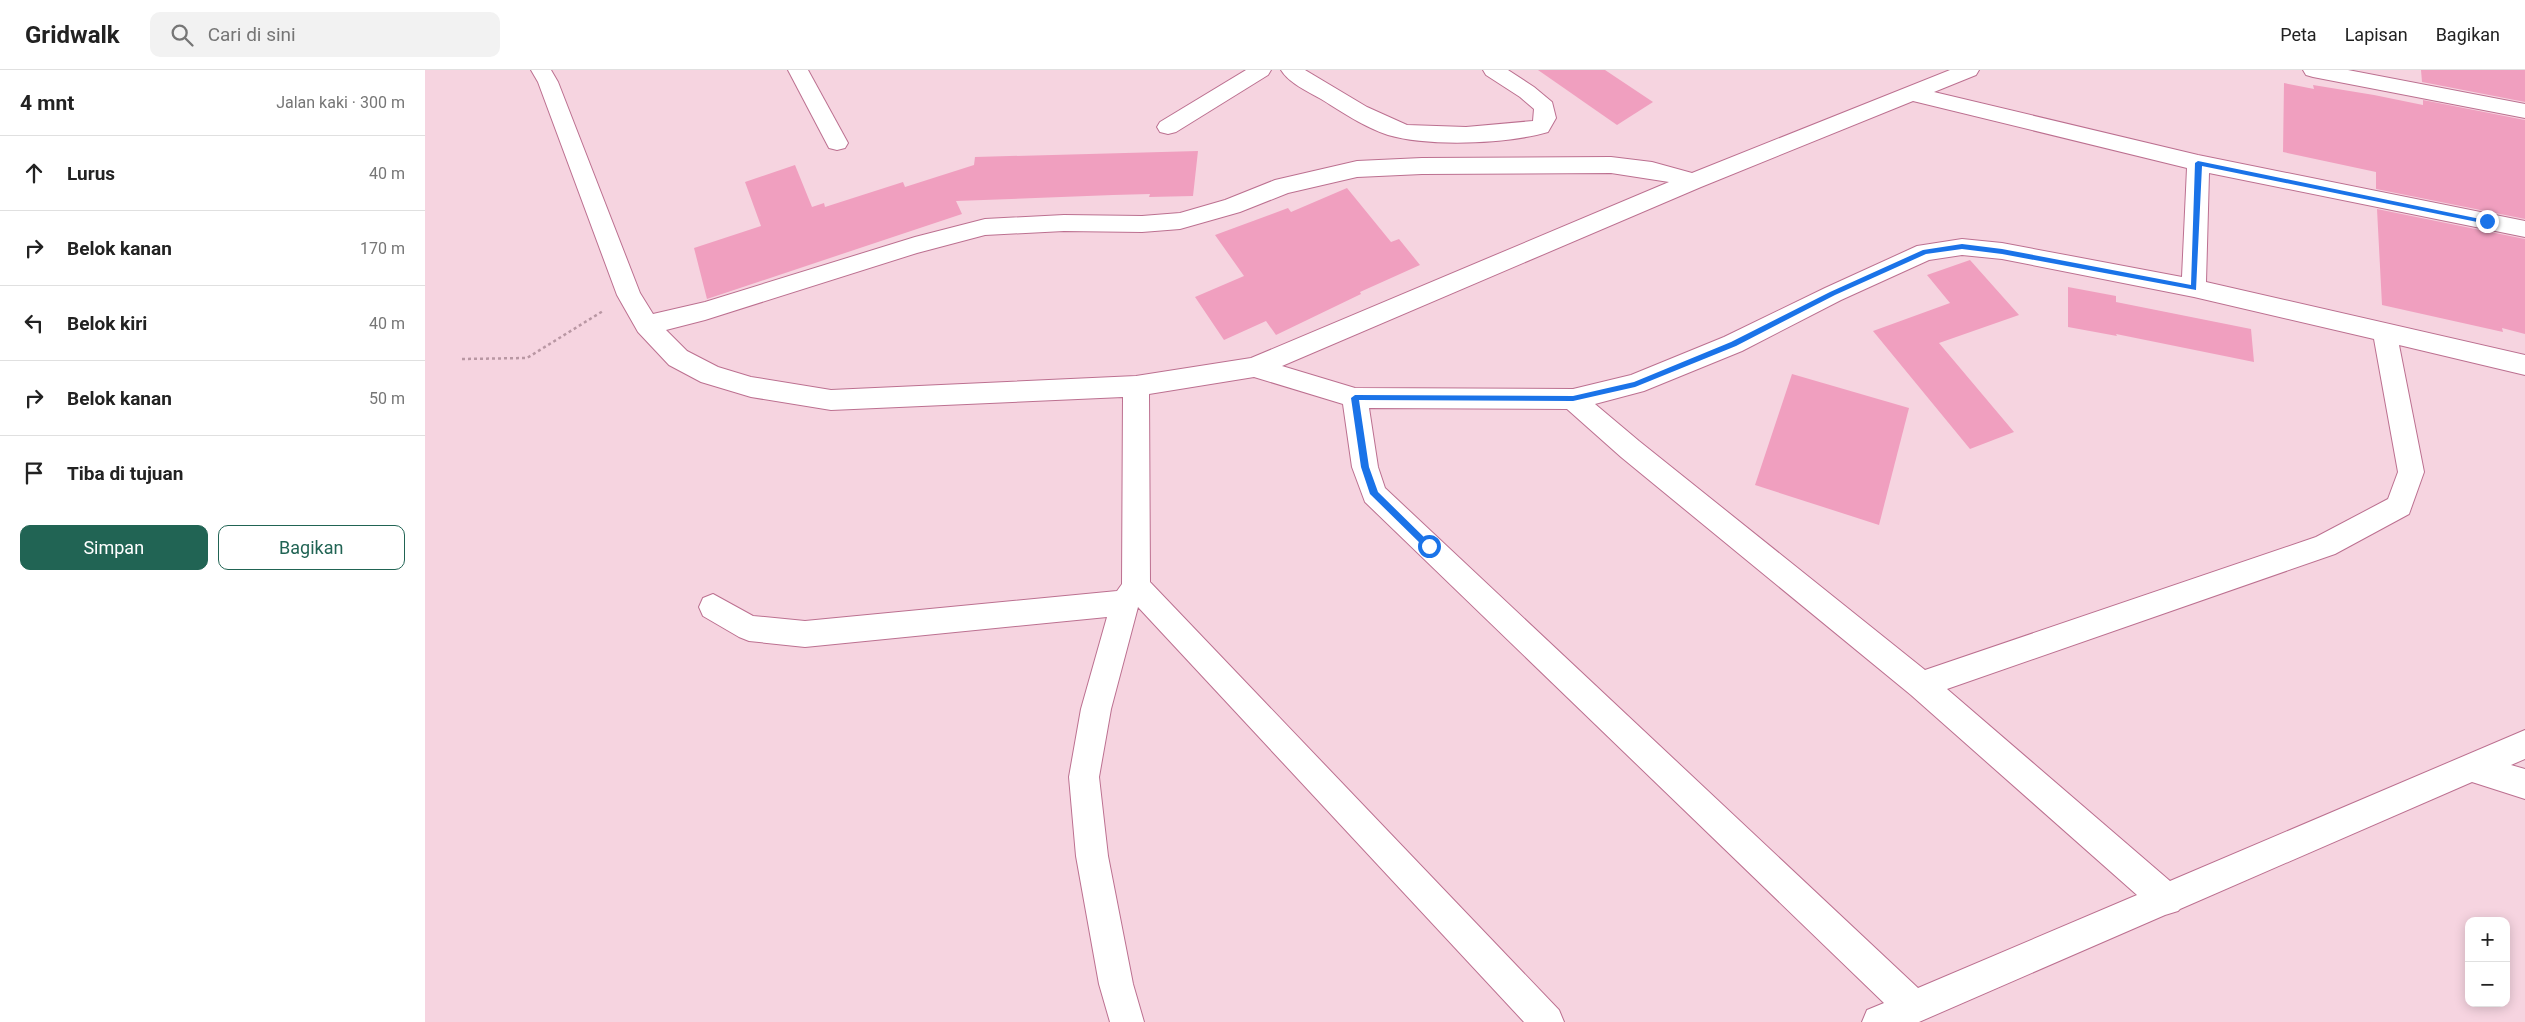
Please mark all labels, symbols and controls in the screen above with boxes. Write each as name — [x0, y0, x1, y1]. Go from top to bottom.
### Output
search box — [150, 12, 500, 57]
text: Gridwalk — [25, 21, 120, 49]
icon: search — [168, 21, 196, 49]
text: Cari di sini — [208, 23, 296, 46]
text: Peta — [2280, 24, 2317, 45]
text: Lapisan — [2345, 24, 2408, 45]
text: Bagikan — [2436, 24, 2500, 45]
text: 4 mnt — [20, 91, 74, 115]
text: Jalan kaki · 300 m — [276, 93, 405, 112]
icon: ahead — [20, 159, 48, 187]
text: Lurus — [67, 162, 115, 185]
text: 40 m — [369, 164, 405, 183]
route end — [2476, 210, 2499, 233]
icon: right — [20, 234, 48, 262]
text: Belok kanan — [67, 237, 172, 260]
text: 170 m — [360, 239, 405, 258]
icon: left — [20, 309, 48, 337]
text: Belok kiri — [67, 312, 147, 335]
text: 40 m — [369, 314, 405, 333]
icon: right — [20, 384, 48, 412]
text: Belok kanan — [67, 387, 172, 410]
text: 50 m — [369, 389, 405, 408]
icon: arrive — [20, 459, 48, 487]
text: Tiba di tujuan — [67, 462, 183, 485]
button: Simpan — [20, 525, 208, 570]
button: Bagikan — [218, 525, 405, 570]
route start — [1418, 535, 1441, 558]
map controls — [2465, 917, 2510, 1007]
button: + — [2465, 917, 2510, 962]
button: − — [2465, 962, 2510, 1007]

